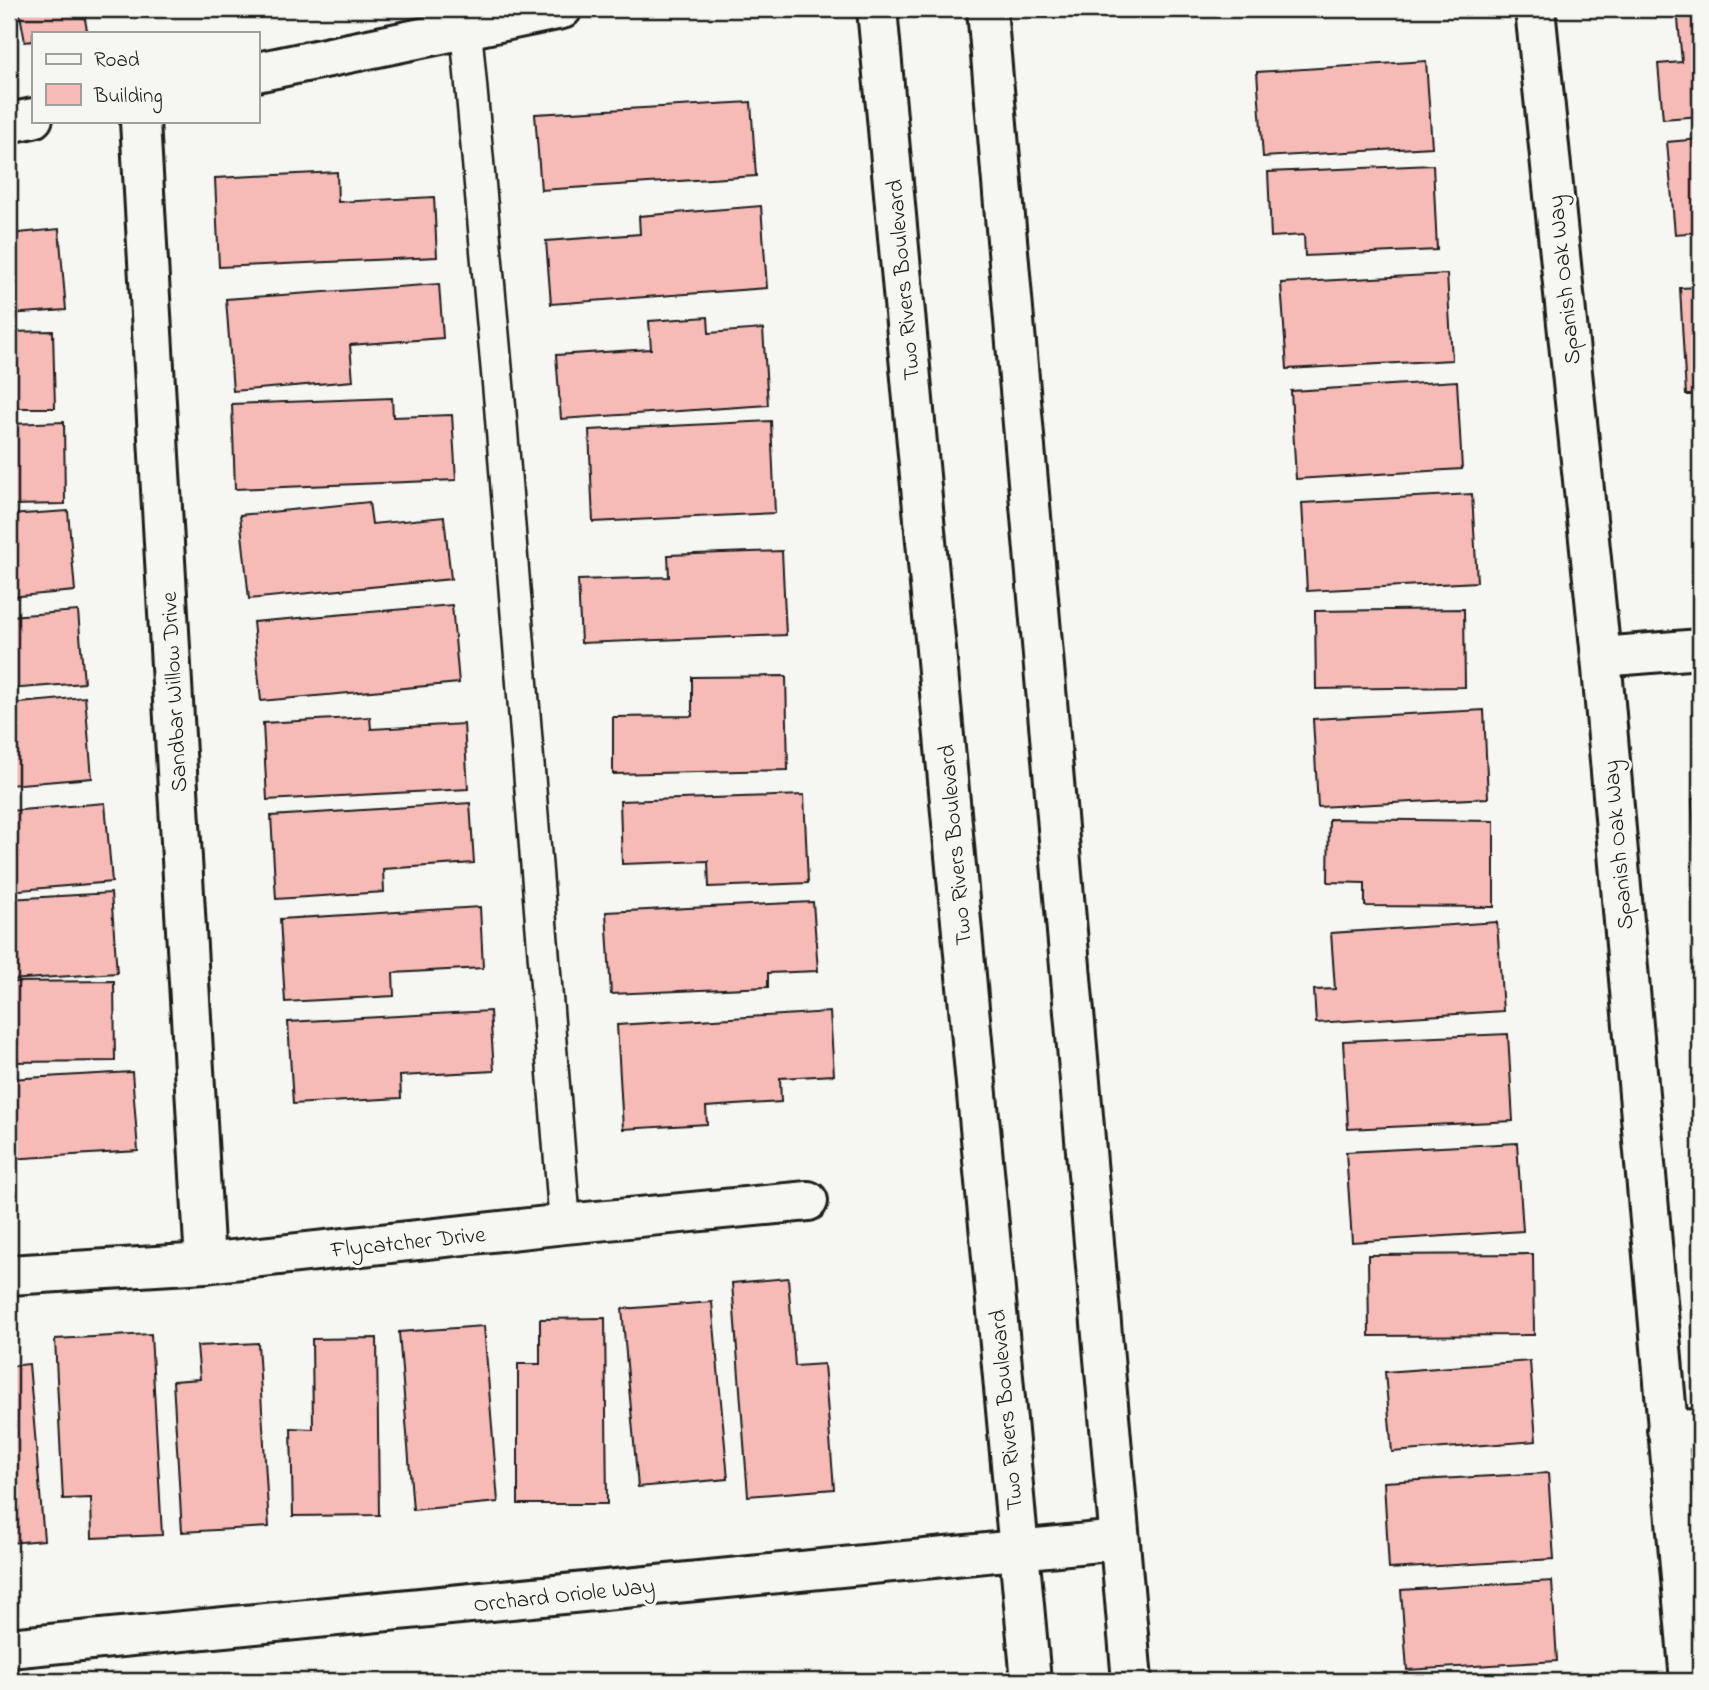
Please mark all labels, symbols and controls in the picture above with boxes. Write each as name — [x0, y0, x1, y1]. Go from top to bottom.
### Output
legend — [32, 32, 259, 122]
text: Road — [94, 46, 140, 76]
text: Building — [93, 82, 163, 114]
street label: Two Rivers Boulevard — [879, 178, 930, 382]
street label: Spanish Oak Way — [1540, 193, 1593, 366]
street label: Sandbar Willow Drive — [154, 590, 197, 793]
street label: Two Rivers Boulevard — [931, 743, 982, 947]
street label: Spanish Oak Way — [1596, 759, 1645, 931]
street label: Flycatcher Drive — [328, 1219, 488, 1270]
street label: Two Rivers Boulevard — [982, 1308, 1033, 1512]
street label: Orchard Oriole Way — [472, 1571, 657, 1624]

